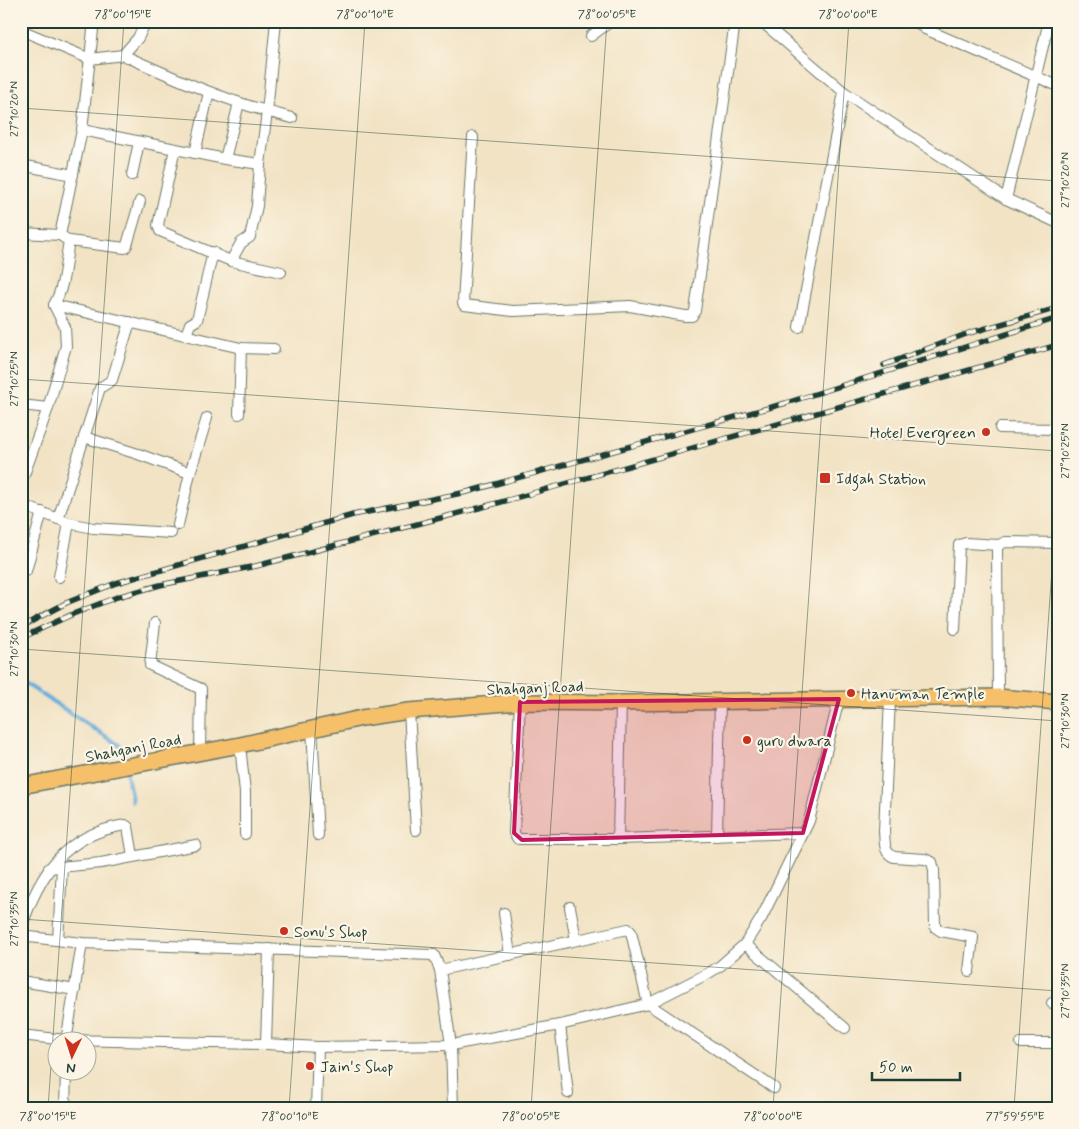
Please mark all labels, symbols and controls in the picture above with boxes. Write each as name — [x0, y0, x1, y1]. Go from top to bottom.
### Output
text: 78°00'15"E — [94, 7, 152, 23]
text: 78°00'10"E — [336, 7, 394, 23]
text: 78°00'05"E — [578, 7, 636, 23]
text: 78°00'00"E — [819, 7, 877, 23]
text: 27°10'20"N — [7, 81, 23, 137]
text: 27°10'20"N — [1058, 152, 1074, 208]
text: 27°10'25"N — [7, 351, 23, 407]
place label: Hotel Evergreen — [870, 423, 976, 445]
text: 27°10'25"N — [1058, 423, 1074, 479]
marker: Hotel Evergreen — [980, 426, 992, 438]
place label: Idgah Station — [836, 469, 926, 491]
marker: Idgah Station — [818, 471, 832, 485]
text: 27°10'30"N — [7, 621, 23, 677]
street label: Shahganj Road — [486, 676, 584, 701]
place label: Hanuman Temple — [861, 684, 985, 705]
marker: Hanuman Temple — [845, 687, 857, 699]
text: 27°10'30"N — [1058, 693, 1074, 749]
street label: Shahganj Road — [84, 729, 183, 768]
place label: guru dwara — [757, 731, 832, 752]
marker: guru dwara — [741, 734, 753, 746]
text: 27°10'35"N — [7, 892, 23, 946]
place label: Sonu's Shop — [294, 922, 368, 943]
marker: Sonu's Shop — [278, 925, 290, 937]
text: 27°10'35"N — [1058, 964, 1074, 1018]
north arrow — [48, 1032, 98, 1082]
scale bar — [872, 1049, 959, 1081]
place label: Jain's Shop — [320, 1057, 394, 1078]
text: 50 m — [879, 1058, 913, 1078]
text: N — [66, 1059, 76, 1077]
marker: Jain's Shop — [304, 1060, 316, 1072]
text: 78°00'15"E — [19, 1109, 77, 1125]
text: 78°00'10"E — [261, 1109, 319, 1125]
text: 78°00'05"E — [502, 1109, 560, 1125]
text: 78°00'00"E — [744, 1109, 802, 1125]
text: 77°59'55"E — [985, 1109, 1045, 1125]

